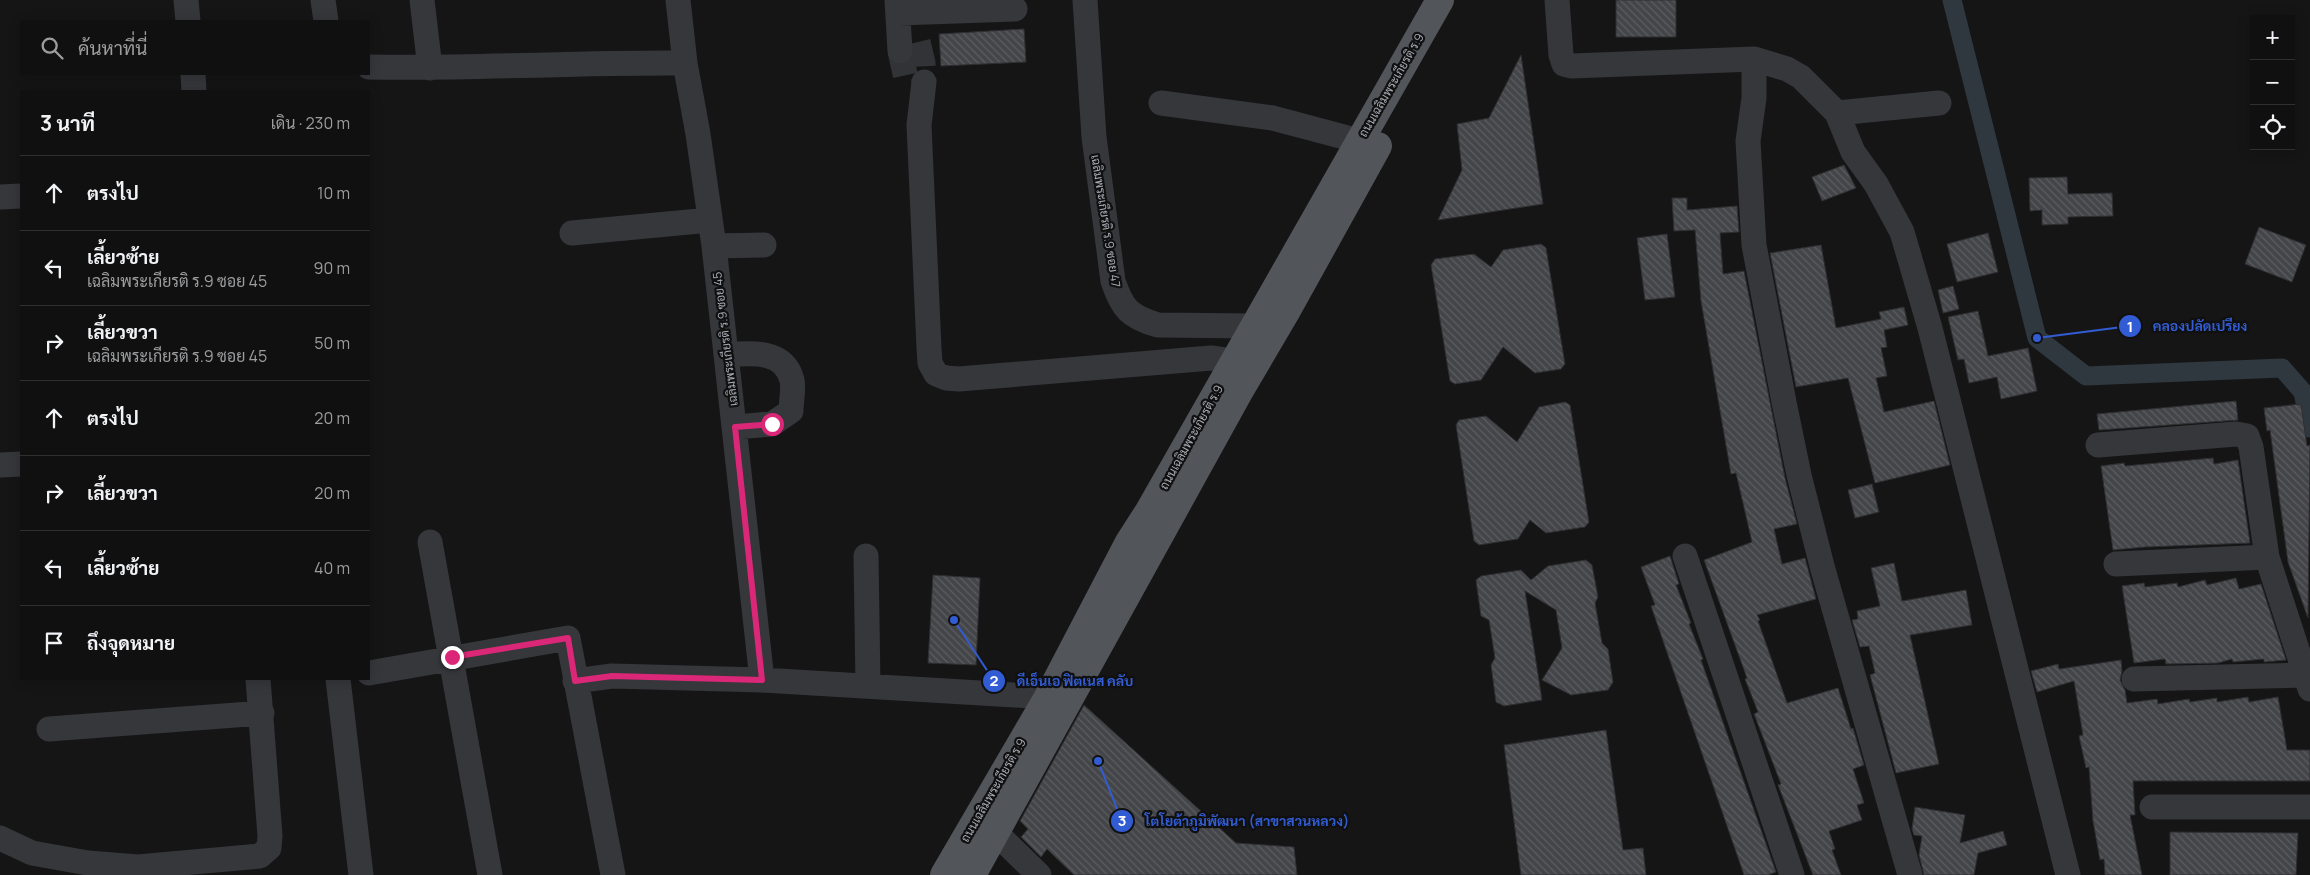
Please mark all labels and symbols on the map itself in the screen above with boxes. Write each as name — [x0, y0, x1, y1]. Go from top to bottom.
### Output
street label: ถนนเฉลิมพระเกียรติ ร.9 — [1354, 30, 1428, 140]
street label: เฉลิมพระเกียรติ ร.9 ซอย 47 — [1087, 153, 1125, 289]
street label: เฉลิมพระเกียรติ ร.9 ซอย 45 — [708, 271, 742, 407]
callout: คลองปลัดเปรียง — [2118, 312, 2257, 341]
text: 1 — [2127, 316, 2133, 337]
text: คลองปลัดเปรียง — [2153, 316, 2247, 335]
street label: ถนนเฉลิมพระเกียรติ ร.9 — [1155, 382, 1227, 492]
route start — [761, 413, 784, 436]
route end — [441, 646, 464, 669]
callout: ดีเอ็นเอ ฟิตเนส คลับ — [982, 667, 1143, 696]
text: 2 — [990, 670, 999, 691]
text: ดีเอ็นเอ ฟิตเนส คลับ — [1017, 671, 1133, 690]
street label: ถนนเฉลิมพระเกียรติ ร.9 — [956, 735, 1030, 845]
callout: โตโยต้าภูมิพัฒนา (สาขาสวนหลวง) — [1110, 806, 1359, 835]
text: 3 — [1118, 810, 1126, 831]
text: โตโยต้าภูมิพัฒนา (สาขาสวนหลวง) — [1144, 811, 1349, 832]

